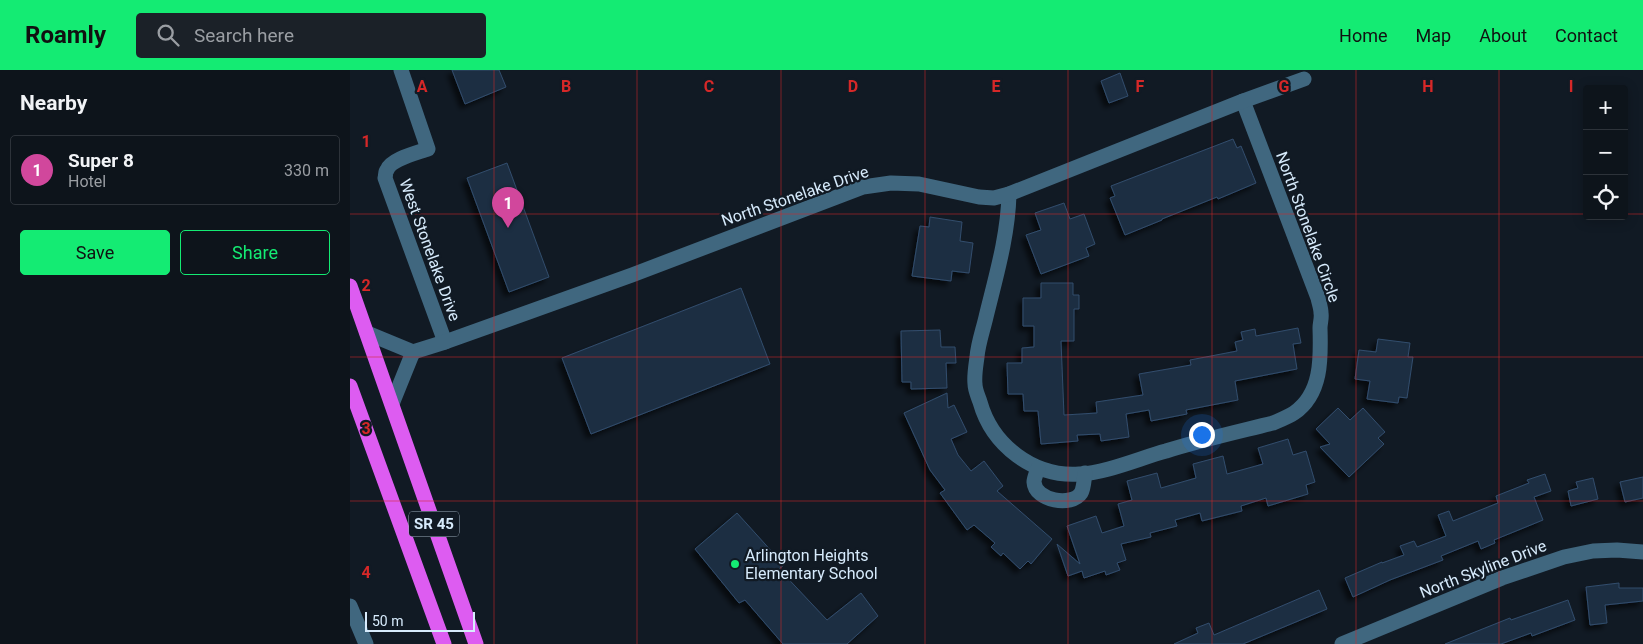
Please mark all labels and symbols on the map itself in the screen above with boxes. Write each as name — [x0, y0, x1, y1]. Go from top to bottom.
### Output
text: A — [417, 77, 428, 96]
text: B — [561, 77, 571, 96]
text: C — [704, 77, 714, 96]
text: D — [848, 77, 858, 96]
text: E — [992, 77, 1001, 96]
text: F — [1136, 77, 1145, 96]
text: G — [1279, 77, 1290, 96]
text: H — [1422, 77, 1434, 96]
text: I — [1569, 77, 1573, 96]
text: 1 — [361, 132, 371, 151]
street label: North Stonelake Circle — [1272, 149, 1344, 305]
street label: North Stonelake Drive — [719, 162, 871, 230]
street label: West Stonelake Drive — [395, 176, 465, 324]
pin: 1 — [492, 187, 524, 228]
text: 2 — [361, 276, 371, 295]
text: 3 — [361, 419, 371, 438]
your location — [1189, 422, 1215, 448]
road number: SR 45 — [409, 512, 459, 536]
street label: North Skyline Drive — [1417, 536, 1549, 602]
place label: Arlington Heights Elementary School — [745, 546, 878, 583]
marker: Arlington Heights Elementary School — [729, 558, 741, 570]
text: 4 — [361, 563, 371, 582]
scale bar — [365, 609, 475, 632]

